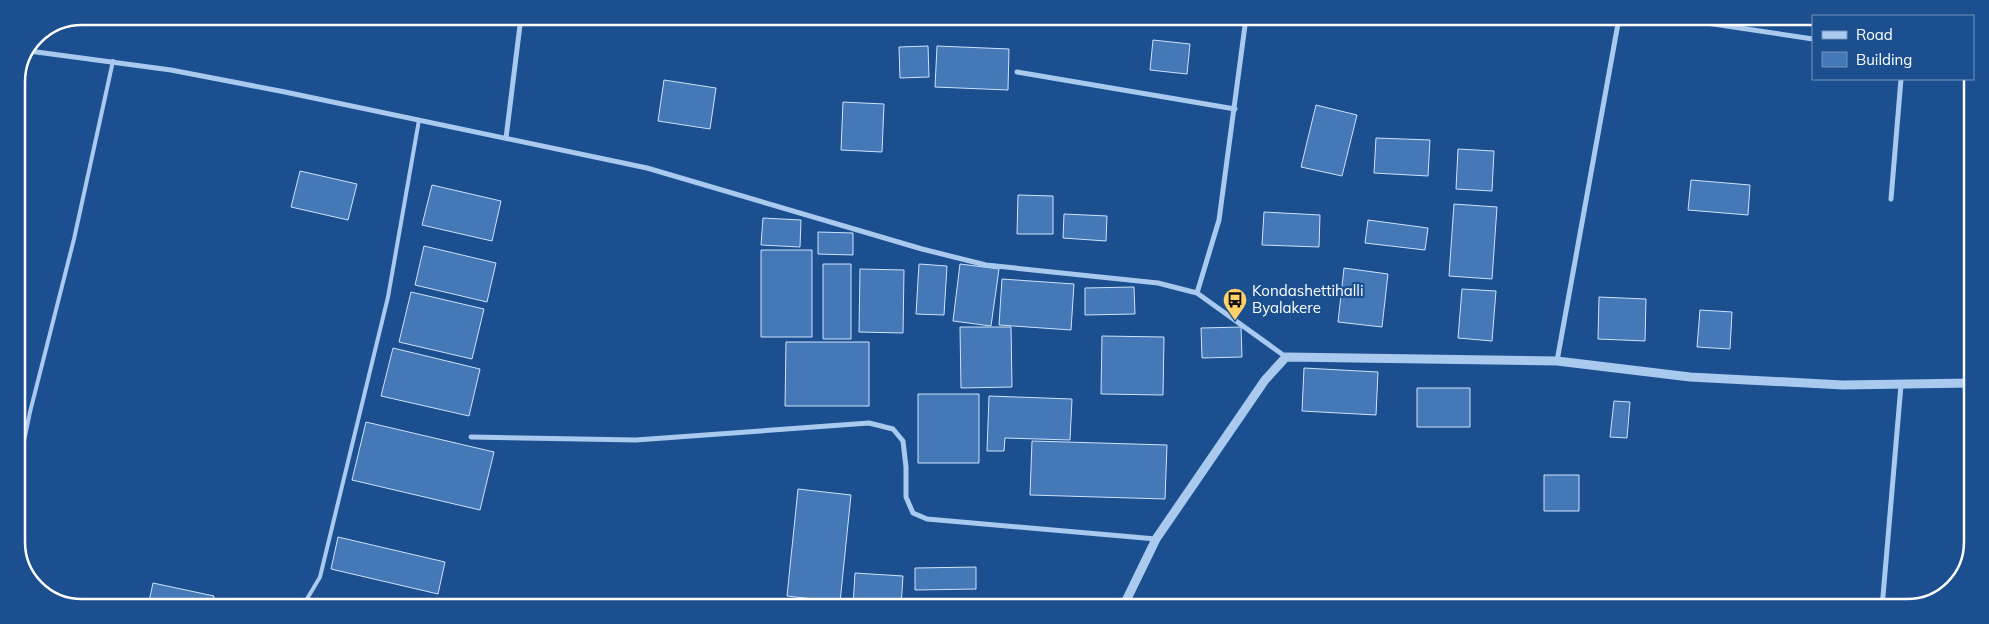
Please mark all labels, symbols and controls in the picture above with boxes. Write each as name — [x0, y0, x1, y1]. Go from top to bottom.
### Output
legend — [1812, 15, 1974, 80]
text: Road — [1856, 25, 1893, 44]
text: Building — [1856, 50, 1912, 69]
place label: Kondashettihalli Byalakere — [1252, 281, 1363, 317]
bus stop icon: Kondashettihalli Byalakere — [1222, 287, 1248, 321]

